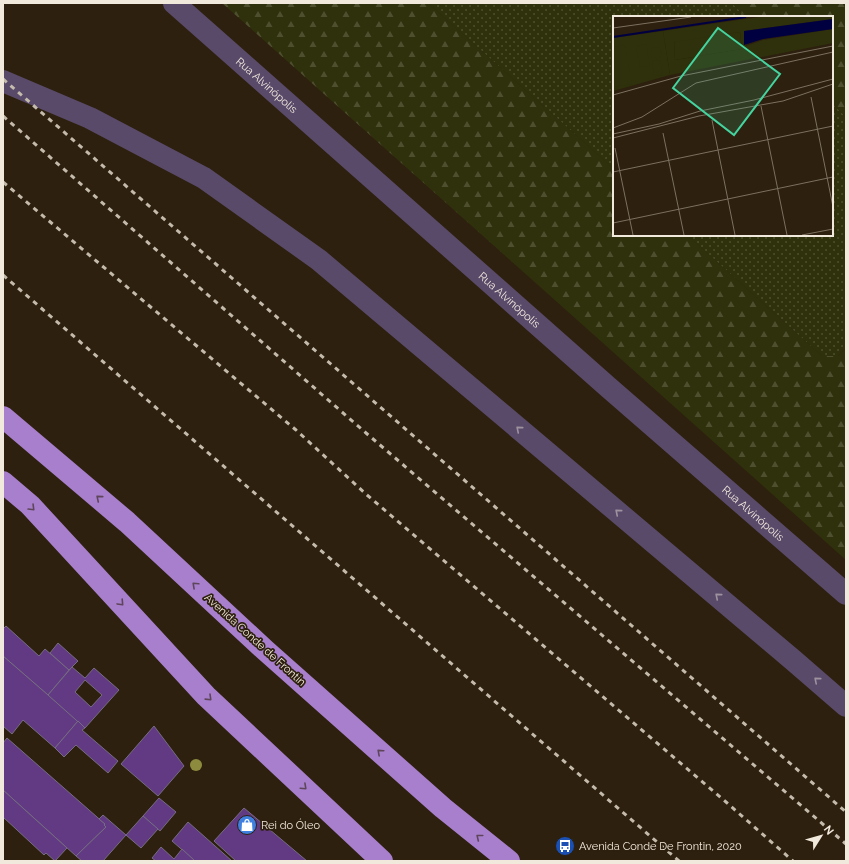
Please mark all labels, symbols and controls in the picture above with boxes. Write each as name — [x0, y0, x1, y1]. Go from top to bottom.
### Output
inset map — [613, 16, 833, 236]
street label: Rua Alvinópolis — [233, 55, 300, 116]
street label: Rua Alvinópolis — [476, 269, 543, 330]
one-way arrow — [516, 426, 524, 433]
street label: Rua Alvinópolis — [720, 483, 787, 544]
one-way arrow — [96, 496, 104, 503]
one-way arrow — [27, 503, 35, 511]
one-way arrow — [616, 510, 623, 517]
one-way arrow — [192, 583, 200, 590]
street label: Avenida Conde de Frontin — [202, 591, 308, 689]
one-way arrow — [715, 594, 722, 601]
one-way arrow — [116, 598, 123, 606]
one-way arrow — [814, 678, 821, 685]
one-way arrow — [204, 694, 212, 701]
one-way arrow — [377, 750, 385, 757]
one-way arrow — [299, 783, 307, 790]
shop icon: Rei do Óleo — [236, 814, 258, 836]
north arrow — [801, 816, 841, 856]
place label: Rei do Óleo — [261, 818, 321, 832]
text: N — [821, 823, 836, 838]
one-way arrow — [476, 834, 483, 841]
bus stop icon: Avenida Conde De Frontin, 2020 — [554, 835, 576, 857]
place label: Avenida Conde De Frontin, 2020 — [579, 840, 742, 853]

